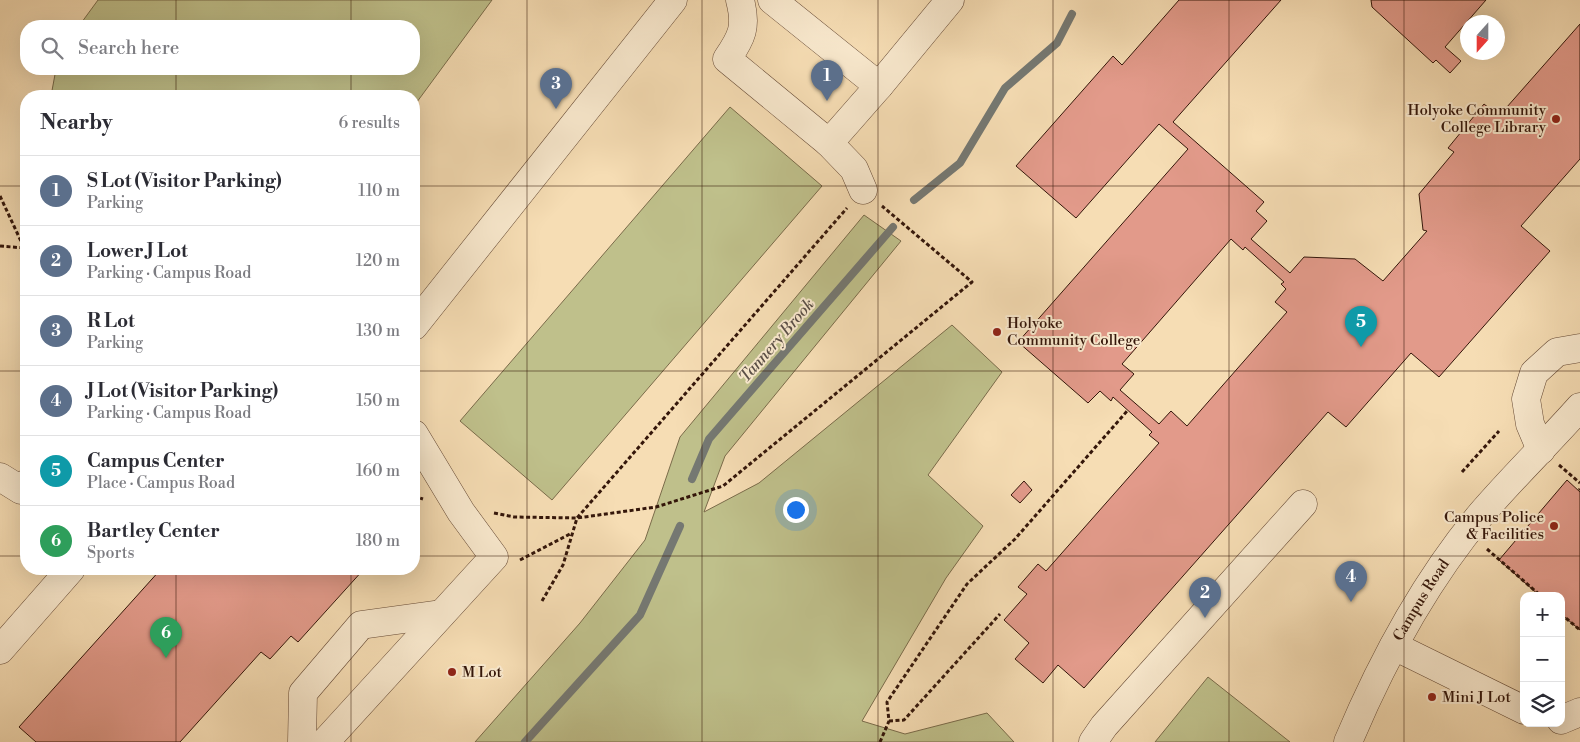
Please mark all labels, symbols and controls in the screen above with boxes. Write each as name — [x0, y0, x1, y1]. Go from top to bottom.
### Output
north arrow — [1460, 15, 1505, 60]
search box — [20, 20, 420, 75]
icon: search — [38, 34, 66, 62]
text: Search here — [78, 36, 179, 60]
pin: 1 — [811, 60, 843, 101]
pin: 3 — [540, 68, 572, 109]
place label: Holyoke Community College Library — [1407, 101, 1547, 137]
text: Nearby — [40, 110, 113, 136]
text: 6 results — [339, 113, 400, 133]
marker: Holyoke Community College Library — [1550, 113, 1562, 125]
text: S Lot (Visitor Parking) — [87, 169, 282, 193]
text: 1 — [52, 181, 60, 201]
text: 110 m — [358, 181, 400, 201]
text: Parking — [87, 193, 143, 213]
text: Lower J Lot — [87, 239, 188, 263]
text: 2 — [51, 251, 61, 271]
text: 120 m — [356, 251, 400, 271]
text: Parking · Campus Road — [87, 263, 251, 283]
water label: Tannery Brook — [735, 295, 819, 387]
pin: 5 — [1345, 306, 1377, 347]
text: R Lot — [87, 309, 135, 333]
place label: Holyoke Community College — [1007, 314, 1140, 350]
text: 3 — [51, 321, 61, 341]
text: 130 m — [356, 321, 400, 341]
marker: Holyoke Community College — [991, 326, 1003, 338]
text: Parking — [87, 333, 143, 353]
text: J Lot (Visitor Parking) — [87, 379, 278, 403]
text: 4 — [51, 391, 61, 411]
text: 150 m — [356, 391, 400, 411]
text: Parking · Campus Road — [87, 403, 251, 423]
text: Campus Center — [87, 449, 225, 473]
text: 5 — [51, 461, 61, 481]
text: 160 m — [356, 461, 400, 481]
text: Place · Campus Road — [87, 473, 235, 493]
your location — [783, 497, 809, 523]
place label: Campus Police & Facilities — [1444, 508, 1544, 544]
text: Bartley Center — [87, 519, 220, 543]
marker: Campus Police & Facilities — [1548, 520, 1560, 532]
text: 6 — [51, 531, 61, 551]
text: 180 m — [356, 531, 400, 551]
text: Sports — [87, 543, 134, 563]
street label: Campus Road — [1389, 555, 1454, 644]
pin: 4 — [1335, 561, 1367, 602]
pin: 2 — [1189, 577, 1221, 618]
map controls — [1520, 592, 1565, 727]
button: + — [1520, 592, 1565, 637]
pin: 6 — [150, 617, 182, 658]
button: − — [1520, 637, 1565, 682]
place label: M Lot — [462, 663, 503, 682]
marker: M Lot — [446, 666, 458, 678]
button: layers — [1520, 682, 1565, 727]
place label: Mini J Lot — [1442, 688, 1511, 707]
marker: Mini J Lot — [1426, 691, 1438, 703]

